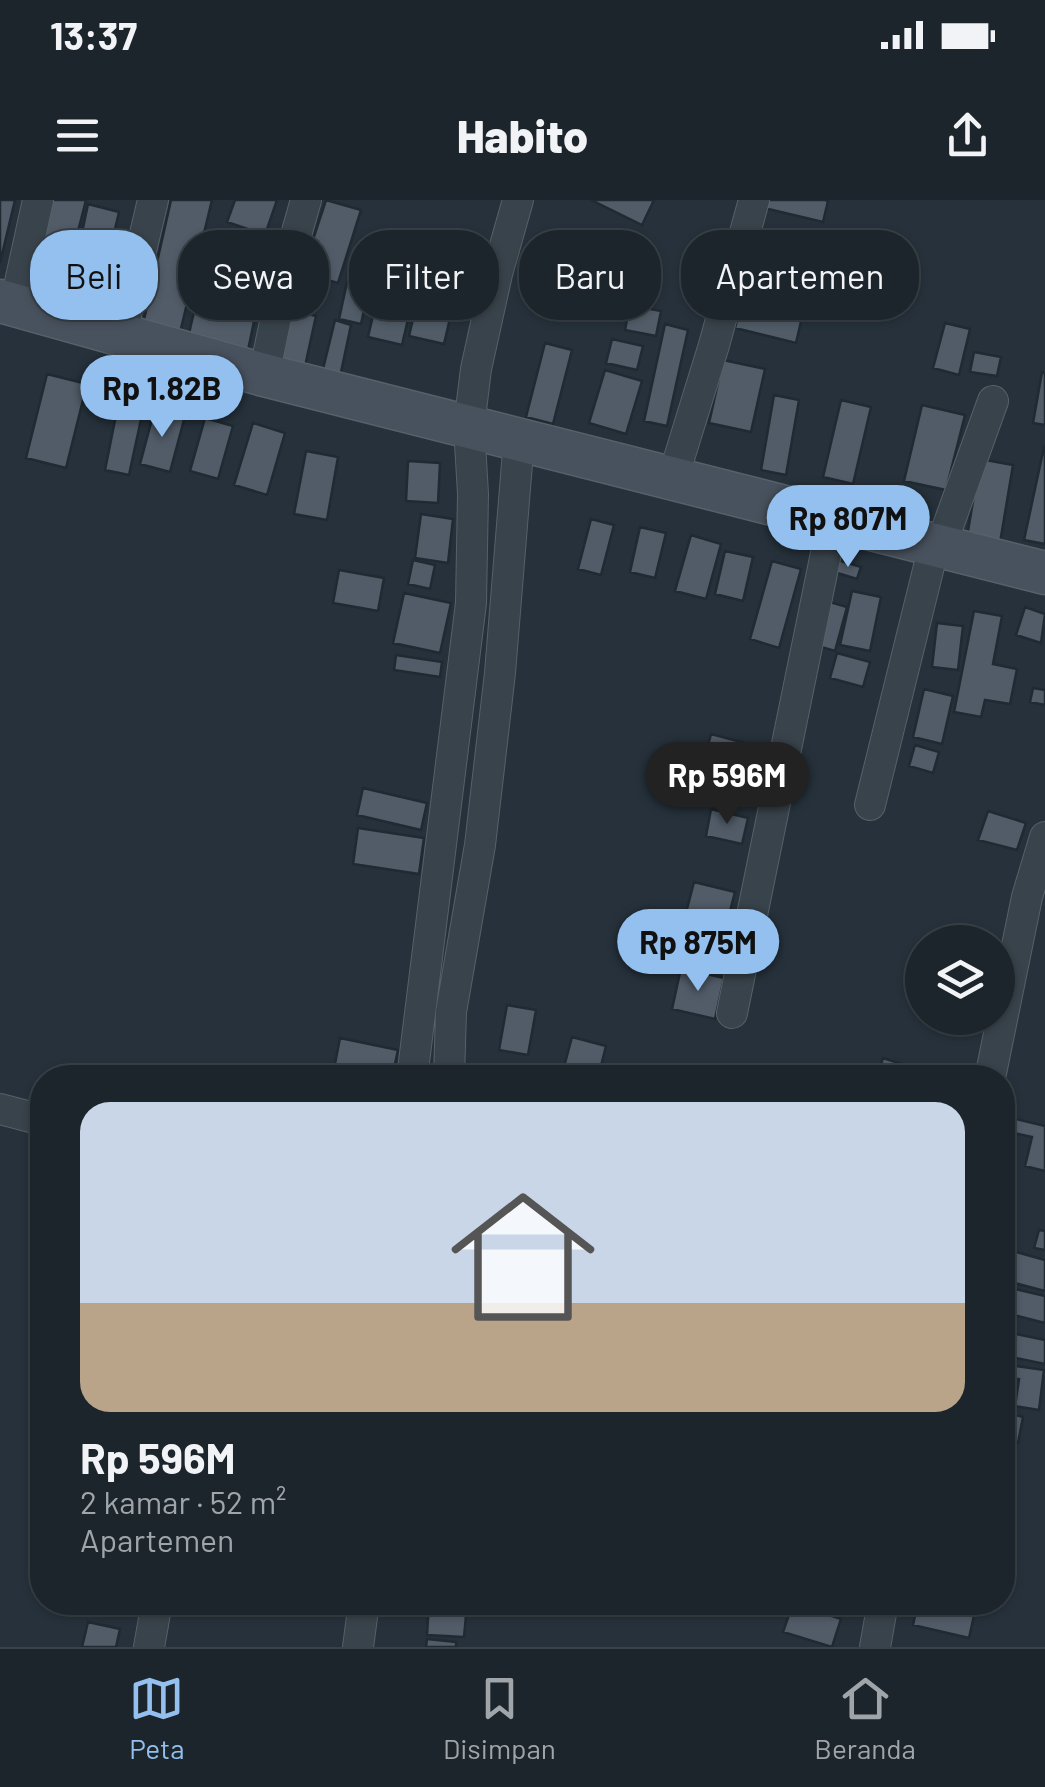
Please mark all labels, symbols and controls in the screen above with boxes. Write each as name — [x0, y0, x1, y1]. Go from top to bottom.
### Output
text: 13:37 — [50, 12, 137, 58]
icon: menu — [50, 108, 105, 163]
text: Habito — [457, 108, 588, 162]
icon: share — [940, 108, 995, 163]
chip: Beli — [30, 230, 158, 320]
chip: Sewa — [178, 230, 329, 320]
chip: Filter — [349, 230, 499, 320]
chip: Baru — [519, 230, 661, 320]
chip: Apartemen — [681, 230, 919, 320]
pin: Rp 1.82B — [59, 355, 265, 440]
text: Rp 1.82B — [102, 368, 222, 406]
pin: Rp 807M — [756, 485, 940, 570]
text: Rp 807M — [789, 498, 907, 536]
pin: Rp 596M — [635, 742, 819, 827]
text: Rp 596M — [668, 755, 786, 793]
pin: Rp 875M — [606, 909, 790, 994]
text: Rp 875M — [639, 922, 757, 960]
map controls — [905, 925, 1015, 1035]
button: layers — [905, 925, 1015, 1035]
icon: home — [433, 1167, 613, 1347]
text: Rp 596M — [80, 1432, 236, 1482]
text: 2 kamar · 52 m² — [80, 1482, 287, 1520]
text: Apartemen — [80, 1520, 234, 1558]
tab: Peta — [129, 1671, 185, 1765]
tab: Disimpan — [443, 1671, 556, 1765]
tab: Beranda — [814, 1671, 916, 1765]

